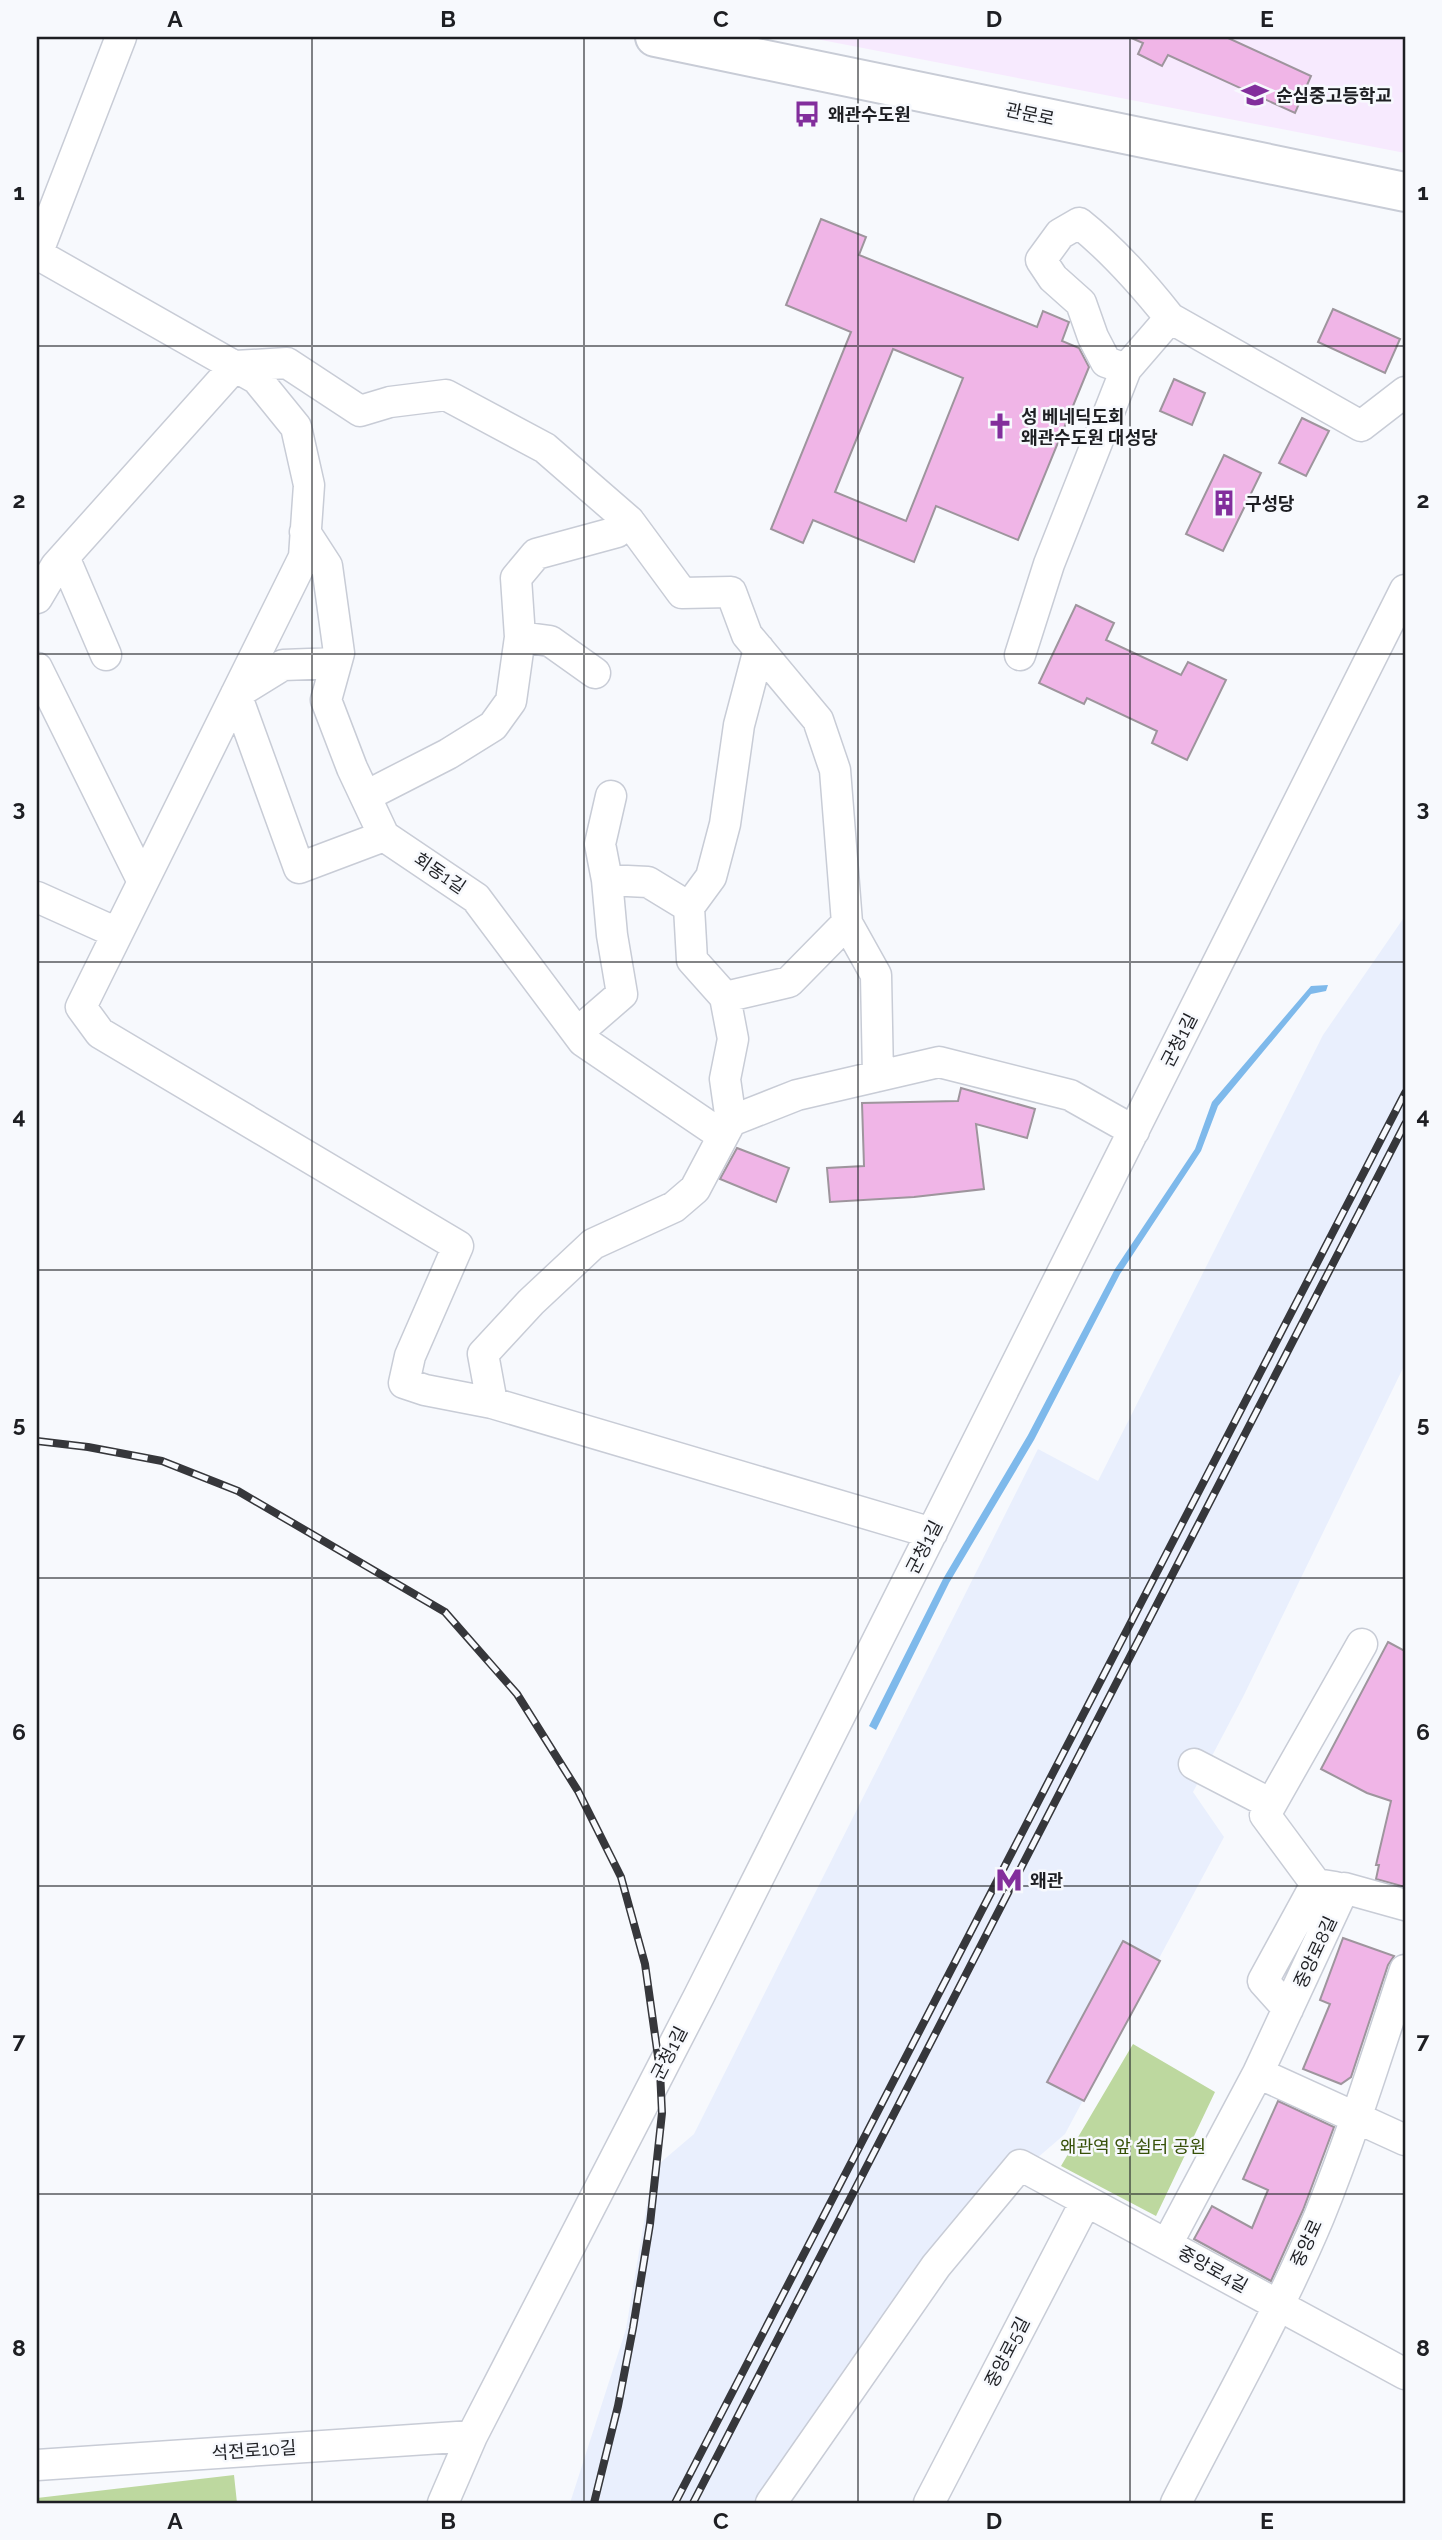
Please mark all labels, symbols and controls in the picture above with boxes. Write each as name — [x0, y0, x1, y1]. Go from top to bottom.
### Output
text: A — [167, 5, 183, 32]
text: B — [440, 5, 456, 32]
text: C — [713, 5, 729, 32]
text: D — [986, 5, 1002, 32]
text: E — [1260, 5, 1274, 32]
school or university icon: 순심중고등학교 — [1240, 80, 1270, 110]
place label: 순심중고등학교 — [1276, 85, 1392, 106]
bus stop icon: 왜관수도원 — [792, 99, 822, 129]
street label: 관문로 — [1004, 99, 1056, 129]
place label: 왜관수도원 — [828, 104, 911, 125]
text: 1 — [13, 178, 25, 205]
text: 1 — [1417, 178, 1429, 205]
place label: 성 베네딕도회 왜관수도원 대성당 — [1021, 406, 1158, 448]
church icon: 성 베네딕도회 왜관수도원 대성당 — [985, 411, 1015, 441]
text: 2 — [13, 486, 25, 513]
text: 2 — [1417, 486, 1429, 513]
building icon: 구성당 — [1209, 488, 1239, 518]
place label: 구성당 — [1245, 493, 1295, 514]
text: 3 — [13, 794, 25, 821]
text: 3 — [1417, 794, 1429, 821]
street label: 회동1길 — [410, 848, 470, 898]
street label: 군청1길 — [1157, 1010, 1201, 1070]
text: 4 — [12, 1102, 26, 1129]
text: 4 — [1416, 1102, 1430, 1129]
text: 5 — [13, 1410, 26, 1437]
text: 5 — [1417, 1410, 1430, 1437]
street label: 군청1길 — [902, 1517, 946, 1577]
text: 6 — [12, 1718, 26, 1745]
text: 6 — [1416, 1718, 1430, 1745]
metro station icon: 왜관 — [994, 1865, 1024, 1895]
place label: 왜관 — [1030, 1870, 1064, 1891]
street label: 중앙로8길 — [1289, 1913, 1341, 1991]
street label: 군청1길 — [647, 2023, 691, 2083]
text: 7 — [13, 2026, 26, 2053]
text: 7 — [1417, 2026, 1430, 2053]
park label: 왜관역 앞 쉼터 공원 — [1060, 2136, 1206, 2157]
street label: 중앙로 — [1286, 2216, 1326, 2270]
street label: 중앙로4길 — [1175, 2241, 1251, 2297]
street label: 중앙로5길 — [980, 2313, 1034, 2391]
text: 8 — [12, 2334, 26, 2361]
text: 8 — [1416, 2334, 1430, 2361]
street label: 석전로10길 — [211, 2437, 297, 2463]
text: A — [167, 2507, 183, 2534]
text: B — [440, 2507, 456, 2534]
text: C — [713, 2507, 729, 2534]
text: D — [986, 2507, 1002, 2534]
text: E — [1260, 2507, 1274, 2534]

